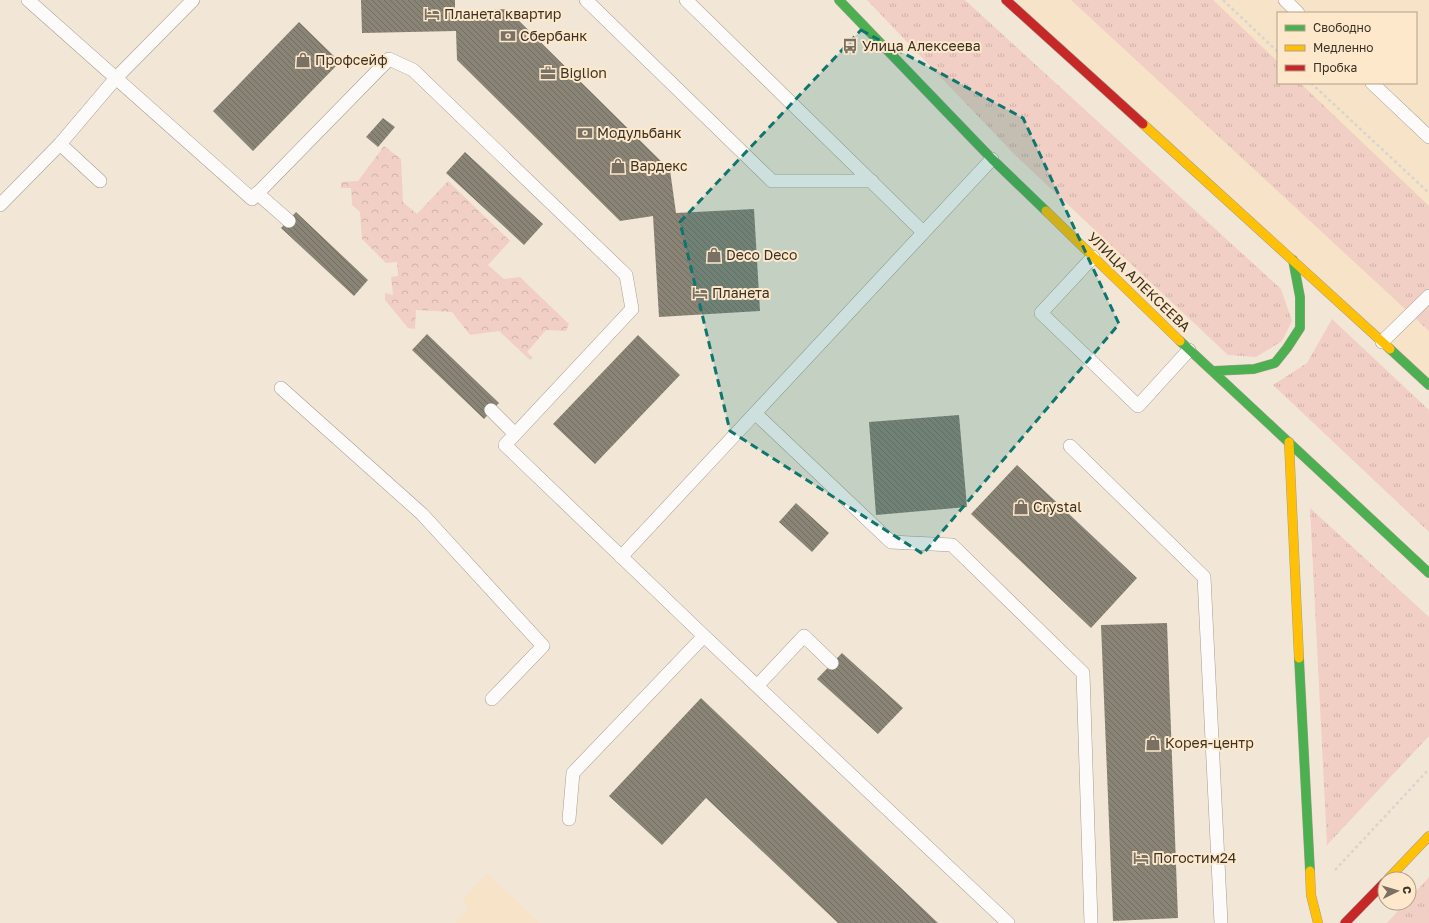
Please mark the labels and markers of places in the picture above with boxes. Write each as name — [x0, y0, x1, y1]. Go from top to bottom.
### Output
hotel icon: Планета квартир — [423, 5, 441, 23]
place label: Планета квартир — [444, 5, 561, 22]
bank icon: Сбербанк — [499, 27, 517, 45]
place label: Сбербанк — [520, 27, 587, 44]
bus stop icon: Улица Алексеева — [841, 37, 859, 55]
place label: Улица Алексеева — [862, 37, 981, 54]
shop icon: Профсейф — [294, 51, 312, 69]
place label: Профсейф — [315, 51, 388, 68]
office icon: Biglion — [539, 64, 557, 82]
place label: Biglion — [560, 64, 607, 81]
bank icon: Модульбанк — [576, 124, 594, 142]
place label: Модульбанк — [597, 124, 682, 141]
shop icon: Вардекс — [609, 157, 627, 175]
place label: Вардекс — [630, 157, 688, 174]
shop icon: Deco Deco — [705, 246, 723, 264]
place label: Deco Deco — [726, 246, 797, 263]
hotel icon: Планета — [691, 284, 709, 302]
place label: Планета — [712, 284, 770, 301]
shop icon: Crystal — [1012, 498, 1030, 516]
place label: Crystal — [1033, 498, 1082, 515]
shop icon: Корея-центр — [1144, 734, 1162, 752]
place label: Корея-центр — [1165, 734, 1254, 751]
hotel icon: Погостим24 — [1132, 849, 1150, 867]
place label: Погостим24 — [1153, 849, 1236, 866]

